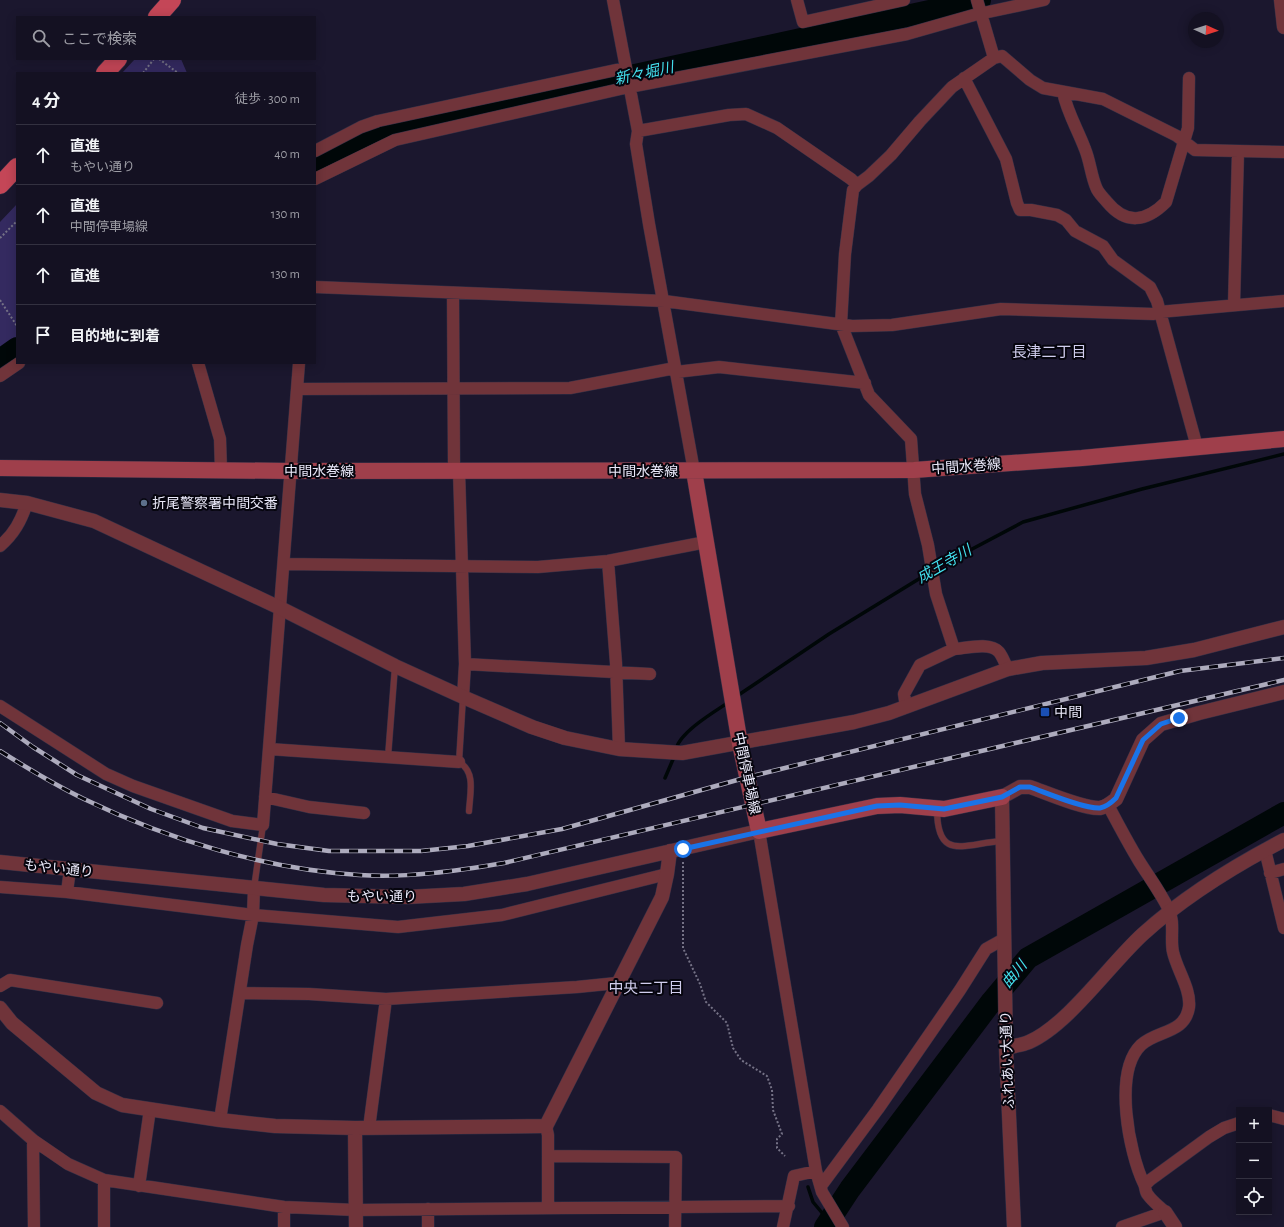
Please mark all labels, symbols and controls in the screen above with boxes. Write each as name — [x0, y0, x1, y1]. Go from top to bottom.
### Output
north arrow — [1188, 12, 1224, 48]
search box — [16, 16, 316, 60]
icon: search — [30, 27, 52, 49]
text: ここで検索 — [62, 32, 137, 47]
water label: 新々堀川 — [613, 59, 677, 87]
text: 4 分 — [32, 92, 60, 109]
text: 徒歩 · 300 m — [235, 93, 300, 106]
text: 直進 — [70, 139, 100, 154]
icon: ahead — [32, 144, 54, 166]
text: 40 m — [274, 148, 300, 161]
text: もやい通り — [70, 161, 135, 174]
text: 直進 — [70, 199, 100, 214]
icon: ahead — [32, 204, 54, 226]
text: 130 m — [271, 208, 300, 221]
text: 中間停車場線 — [70, 221, 148, 234]
icon: ahead — [32, 264, 54, 286]
text: 130 m — [271, 268, 300, 281]
text: 直進 — [70, 269, 100, 284]
icon: arrive — [32, 324, 54, 346]
text: 目的地に到着 — [70, 329, 160, 344]
district label: 長津二丁目 — [1011, 344, 1087, 360]
street label: 中間水巻線 — [931, 457, 1001, 476]
street label: 中間水巻線 — [284, 464, 354, 479]
street label: 中間水巻線 — [608, 464, 678, 479]
place label: 折尾警察署中間交番 — [152, 496, 278, 511]
marker: 折尾警察署中間交番 — [139, 498, 149, 508]
water label: 成王寺川 — [914, 541, 976, 586]
place label: 中間 — [1054, 705, 1082, 720]
marker: 中間 — [1039, 706, 1051, 718]
route end — [1170, 709, 1188, 727]
street label: 中間停車場線 — [730, 730, 763, 816]
route start — [674, 840, 692, 858]
street label: もやい通り — [23, 857, 95, 880]
street label: もやい通り — [347, 889, 417, 904]
water label: 曲川 — [998, 956, 1031, 991]
district label: 中央二丁目 — [608, 980, 684, 996]
street label: ふれあい大通り — [998, 1011, 1017, 1109]
map controls — [1236, 1107, 1272, 1215]
button: + — [1236, 1107, 1272, 1143]
button: − — [1236, 1143, 1272, 1179]
button: locate — [1236, 1179, 1272, 1215]

